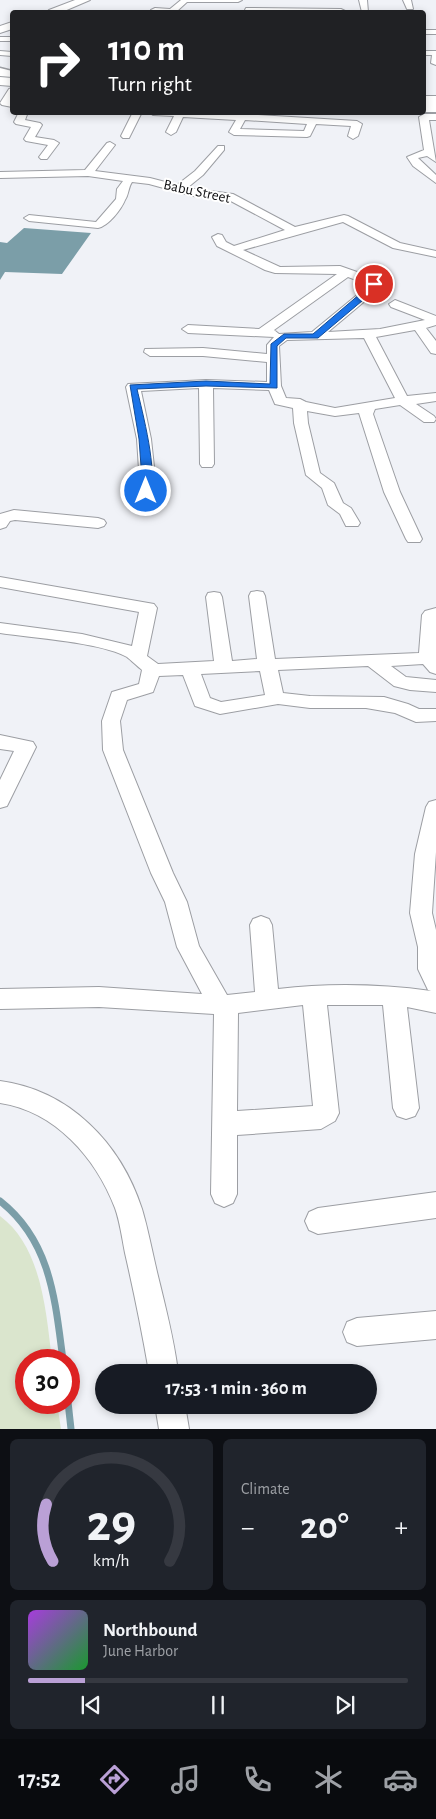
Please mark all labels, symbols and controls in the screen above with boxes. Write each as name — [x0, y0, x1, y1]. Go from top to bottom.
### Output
icon: right — [25, 30, 90, 95]
text: 110 m — [108, 32, 185, 67]
text: Turn right — [108, 73, 192, 95]
street label: Babu Street — [162, 177, 232, 206]
pin — [353, 263, 395, 305]
icon: arrive — [360, 270, 388, 298]
position arrow — [119, 464, 171, 516]
speed limit sign: 30 — [15, 1349, 80, 1414]
text: 17:53 · 1 min · 360 m — [165, 1379, 307, 1398]
text: Climate — [241, 1481, 290, 1497]
text: 29 — [87, 1498, 136, 1550]
text: 20° — [300, 1508, 349, 1546]
text: − — [241, 1514, 254, 1542]
text: + — [395, 1514, 408, 1542]
text: km/h — [93, 1552, 130, 1570]
text: Northbound — [103, 1621, 198, 1640]
text: June Harbor — [103, 1643, 178, 1659]
icon: previous — [77, 1691, 105, 1719]
icon: pause — [204, 1691, 232, 1719]
icon: next — [331, 1691, 359, 1719]
icon: directions — [97, 1762, 132, 1797]
icon: music — [168, 1762, 203, 1797]
icon: phone — [240, 1762, 275, 1797]
icon: climate — [311, 1762, 346, 1797]
icon: car — [383, 1762, 418, 1797]
text: 17:52 — [18, 1768, 61, 1790]

